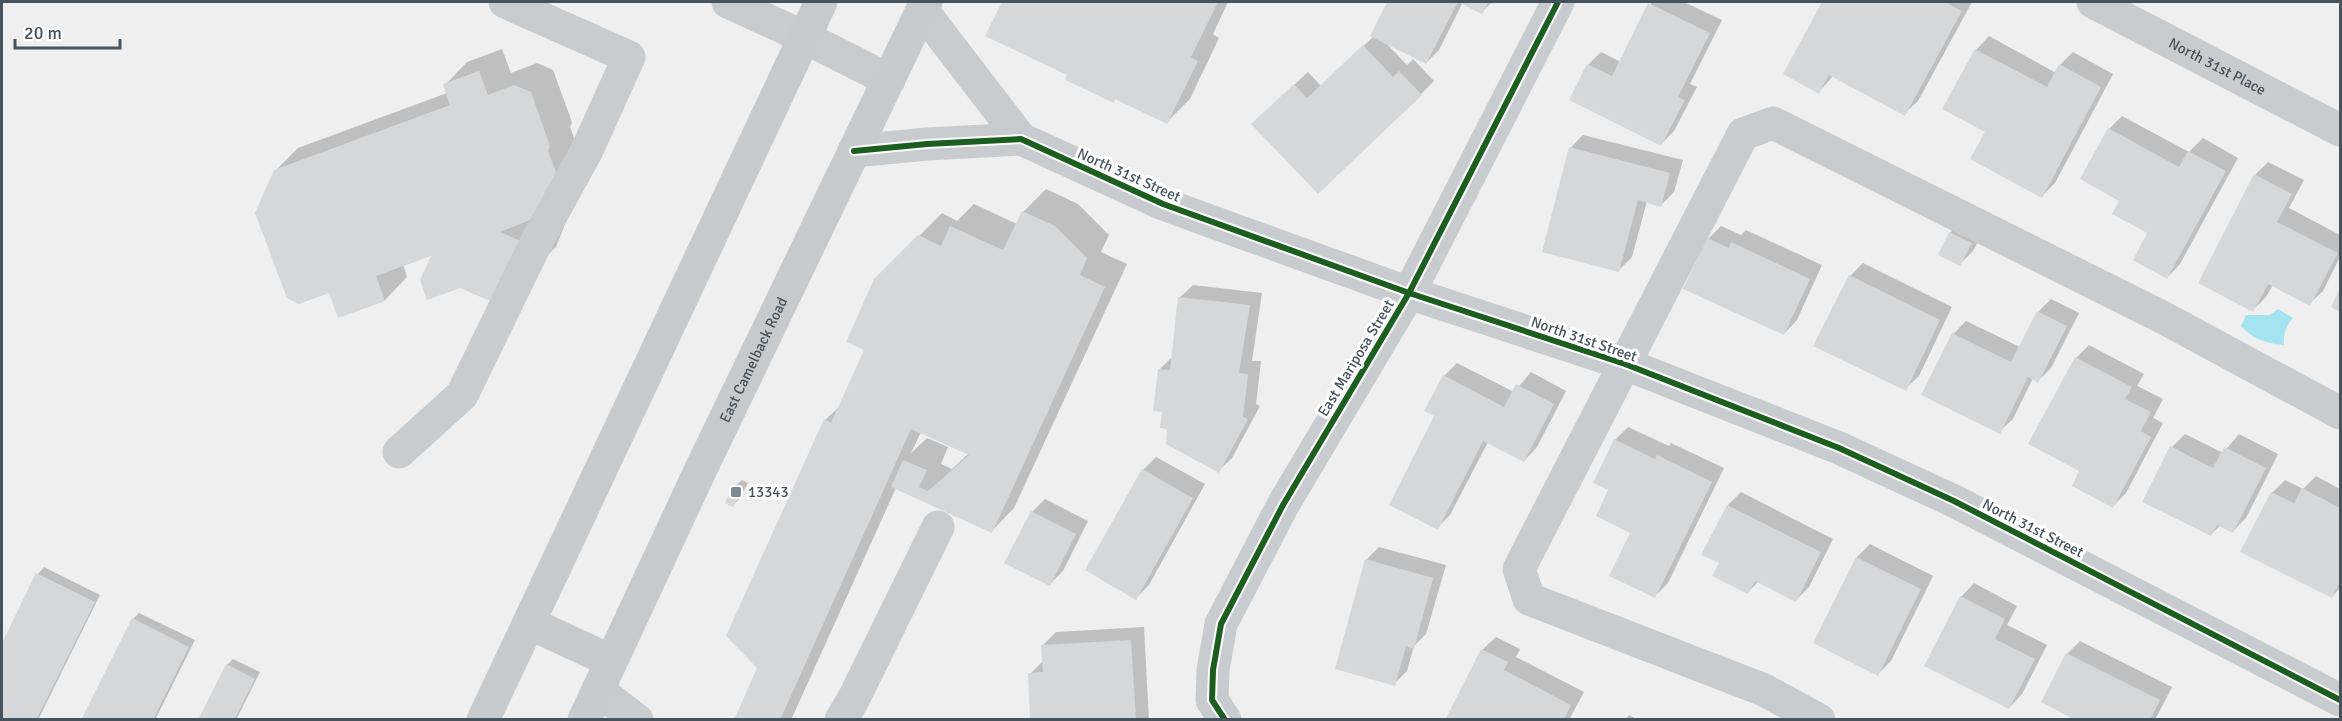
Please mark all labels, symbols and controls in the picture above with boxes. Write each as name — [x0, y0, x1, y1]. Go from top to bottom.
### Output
scale bar — [15, 12, 120, 50]
text: 20 m — [24, 22, 62, 44]
street label: North 31st Place — [2166, 34, 2269, 99]
street label: North 31st Street — [1075, 144, 1183, 206]
street label: East Camelback Road — [716, 294, 791, 426]
street label: East Mariposa Street — [1314, 296, 1398, 420]
street label: North 31st Street — [1529, 312, 1639, 366]
place label: 13343 — [748, 483, 789, 501]
marker: 13343 — [729, 485, 743, 499]
street label: North 31st Street — [1979, 495, 2087, 561]

